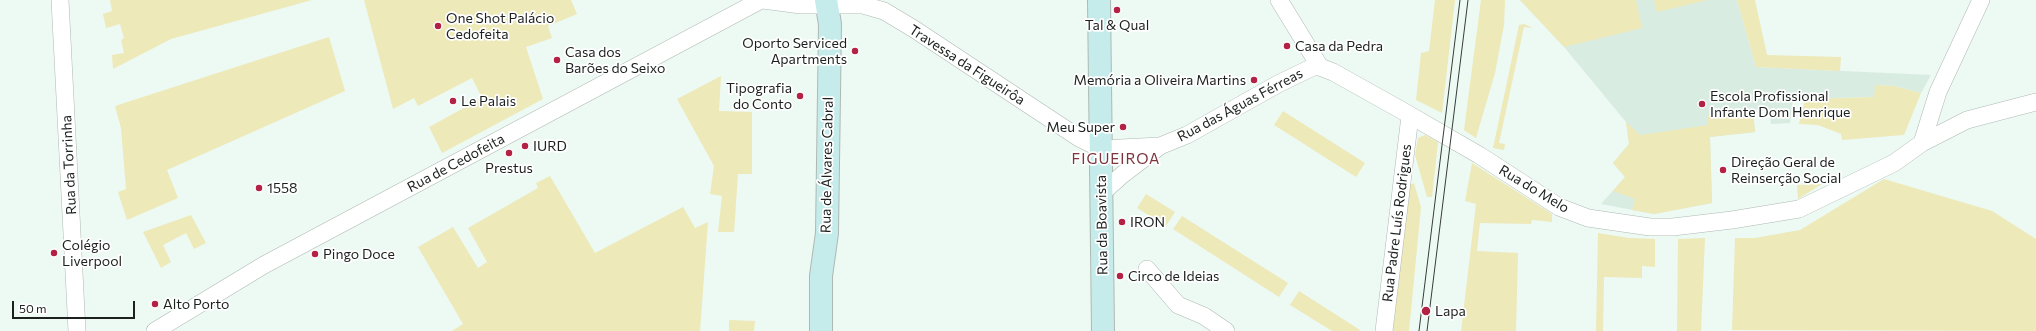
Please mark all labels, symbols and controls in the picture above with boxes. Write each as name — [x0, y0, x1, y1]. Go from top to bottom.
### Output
marker: Tal & Qual — [1112, 5, 1122, 15]
place label: One Shot Palácio Cedofeita — [446, 10, 554, 42]
place label: Tal & Qual — [1085, 17, 1149, 33]
marker: One Shot Palácio Cedofeita — [433, 21, 443, 31]
street label: Travessa da Figueirôa — [906, 21, 1028, 109]
place label: Oporto Serviced Apartments — [742, 35, 847, 68]
place label: Casa da Pedra — [1295, 38, 1383, 54]
marker: Casa da Pedra — [1282, 41, 1292, 51]
place label: Casa dos Barões do Seixo — [565, 44, 665, 76]
marker: Oporto Serviced Apartments — [850, 46, 860, 56]
marker: Casa dos Barões do Seixo — [552, 55, 562, 65]
street label: Rua das Águas Férreas — [1174, 65, 1306, 145]
place label: Memória a Oliveira Martins — [1074, 72, 1246, 88]
marker: Memória a Oliveira Martins — [1249, 75, 1259, 85]
place label: Tipografia do Conto — [726, 80, 792, 112]
place label: Escola Profissional Infante Dom Henrique — [1710, 88, 1850, 120]
marker: Tipografia do Conto — [795, 91, 805, 101]
place label: Le Palais — [461, 93, 516, 109]
marker: Le Palais — [448, 96, 458, 106]
street label: Rua de Álvares Cabral — [817, 97, 837, 233]
marker: Escola Profissional Infante Dom Henrique — [1697, 99, 1707, 109]
street label: Rua da Torrinha — [58, 115, 80, 215]
place label: Meu Super — [1046, 119, 1115, 135]
marker: Meu Super — [1118, 122, 1128, 132]
street label: Rua de Cedofeita — [404, 130, 508, 196]
place label: IURD — [533, 138, 567, 154]
marker: IURD — [520, 141, 530, 151]
street label: Rua Padre Luís Rodrigues — [1379, 143, 1415, 303]
marker: Prestus — [504, 148, 514, 158]
district label: FIGUEIROA — [1072, 150, 1160, 168]
place label: Direção Geral de Reinserção Social — [1731, 154, 1841, 186]
place label: Prestus — [485, 160, 533, 176]
street label: Rua do Melo — [1496, 161, 1572, 217]
marker: Direção Geral de Reinserção Social — [1718, 165, 1728, 175]
street label: Rua da Boavista — [1093, 175, 1111, 275]
place label: 1558 — [267, 180, 298, 196]
marker: 1558 — [254, 183, 264, 193]
place label: IRON — [1130, 214, 1165, 230]
marker: IRON — [1117, 217, 1127, 227]
place label: Colégio Liverpool — [62, 237, 122, 270]
place label: Pingo Doce — [323, 246, 395, 262]
marker: Colégio Liverpool — [49, 248, 59, 258]
marker: Pingo Doce — [310, 249, 320, 259]
place label: Circo de Ideias — [1128, 268, 1219, 284]
marker: Circo de Ideias — [1115, 271, 1125, 281]
scale bar — [14, 293, 137, 319]
place label: Alto Porto — [163, 296, 229, 312]
marker: Alto Porto — [150, 299, 160, 309]
text: 50 m — [19, 301, 47, 315]
place label: Lapa — [1435, 303, 1466, 319]
marker: Lapa — [1420, 305, 1432, 317]

